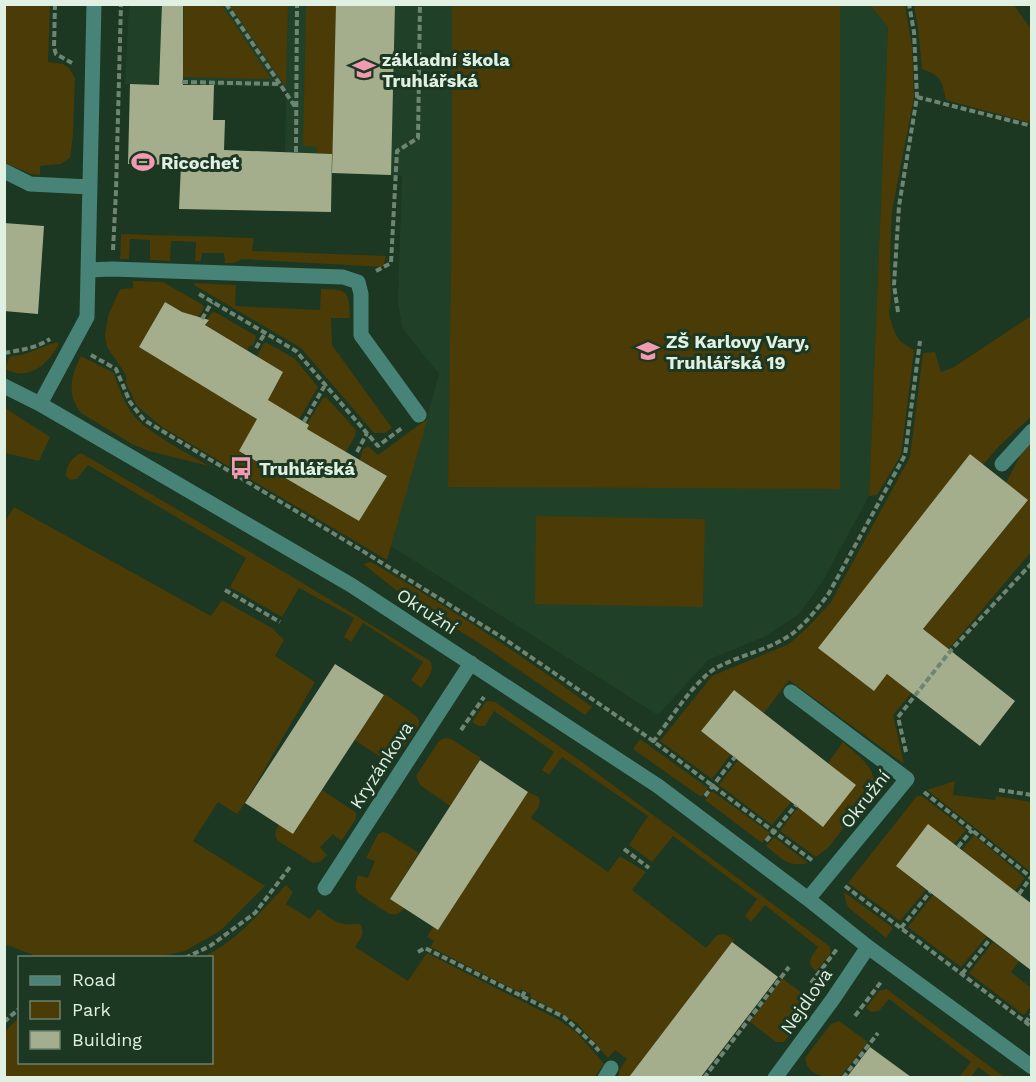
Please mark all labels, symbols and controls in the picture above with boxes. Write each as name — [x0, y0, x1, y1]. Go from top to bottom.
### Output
place label: základní škola Truhlářská — [382, 49, 510, 91]
school or university icon: základní škola Truhlářská — [351, 56, 377, 82]
sports icon: Ricochet — [130, 149, 156, 175]
place label: Ricochet — [161, 152, 239, 173]
place label: ZŠ Karlovy Vary, Truhlářská 19 — [666, 331, 809, 373]
school or university icon: ZŠ Karlovy Vary, Truhlářská 19 — [635, 338, 661, 364]
bus stop icon: Truhlářská — [228, 455, 254, 481]
place label: Truhlářská — [259, 458, 355, 479]
street label: Okružní — [393, 584, 461, 638]
street label: Kryzánkova — [345, 718, 417, 812]
street label: Okružní — [836, 766, 894, 832]
legend — [18, 956, 213, 1064]
street label: Nejdlova — [776, 964, 836, 1038]
text: Road — [72, 969, 116, 990]
text: Park — [72, 999, 111, 1020]
text: Building — [72, 1029, 142, 1050]

